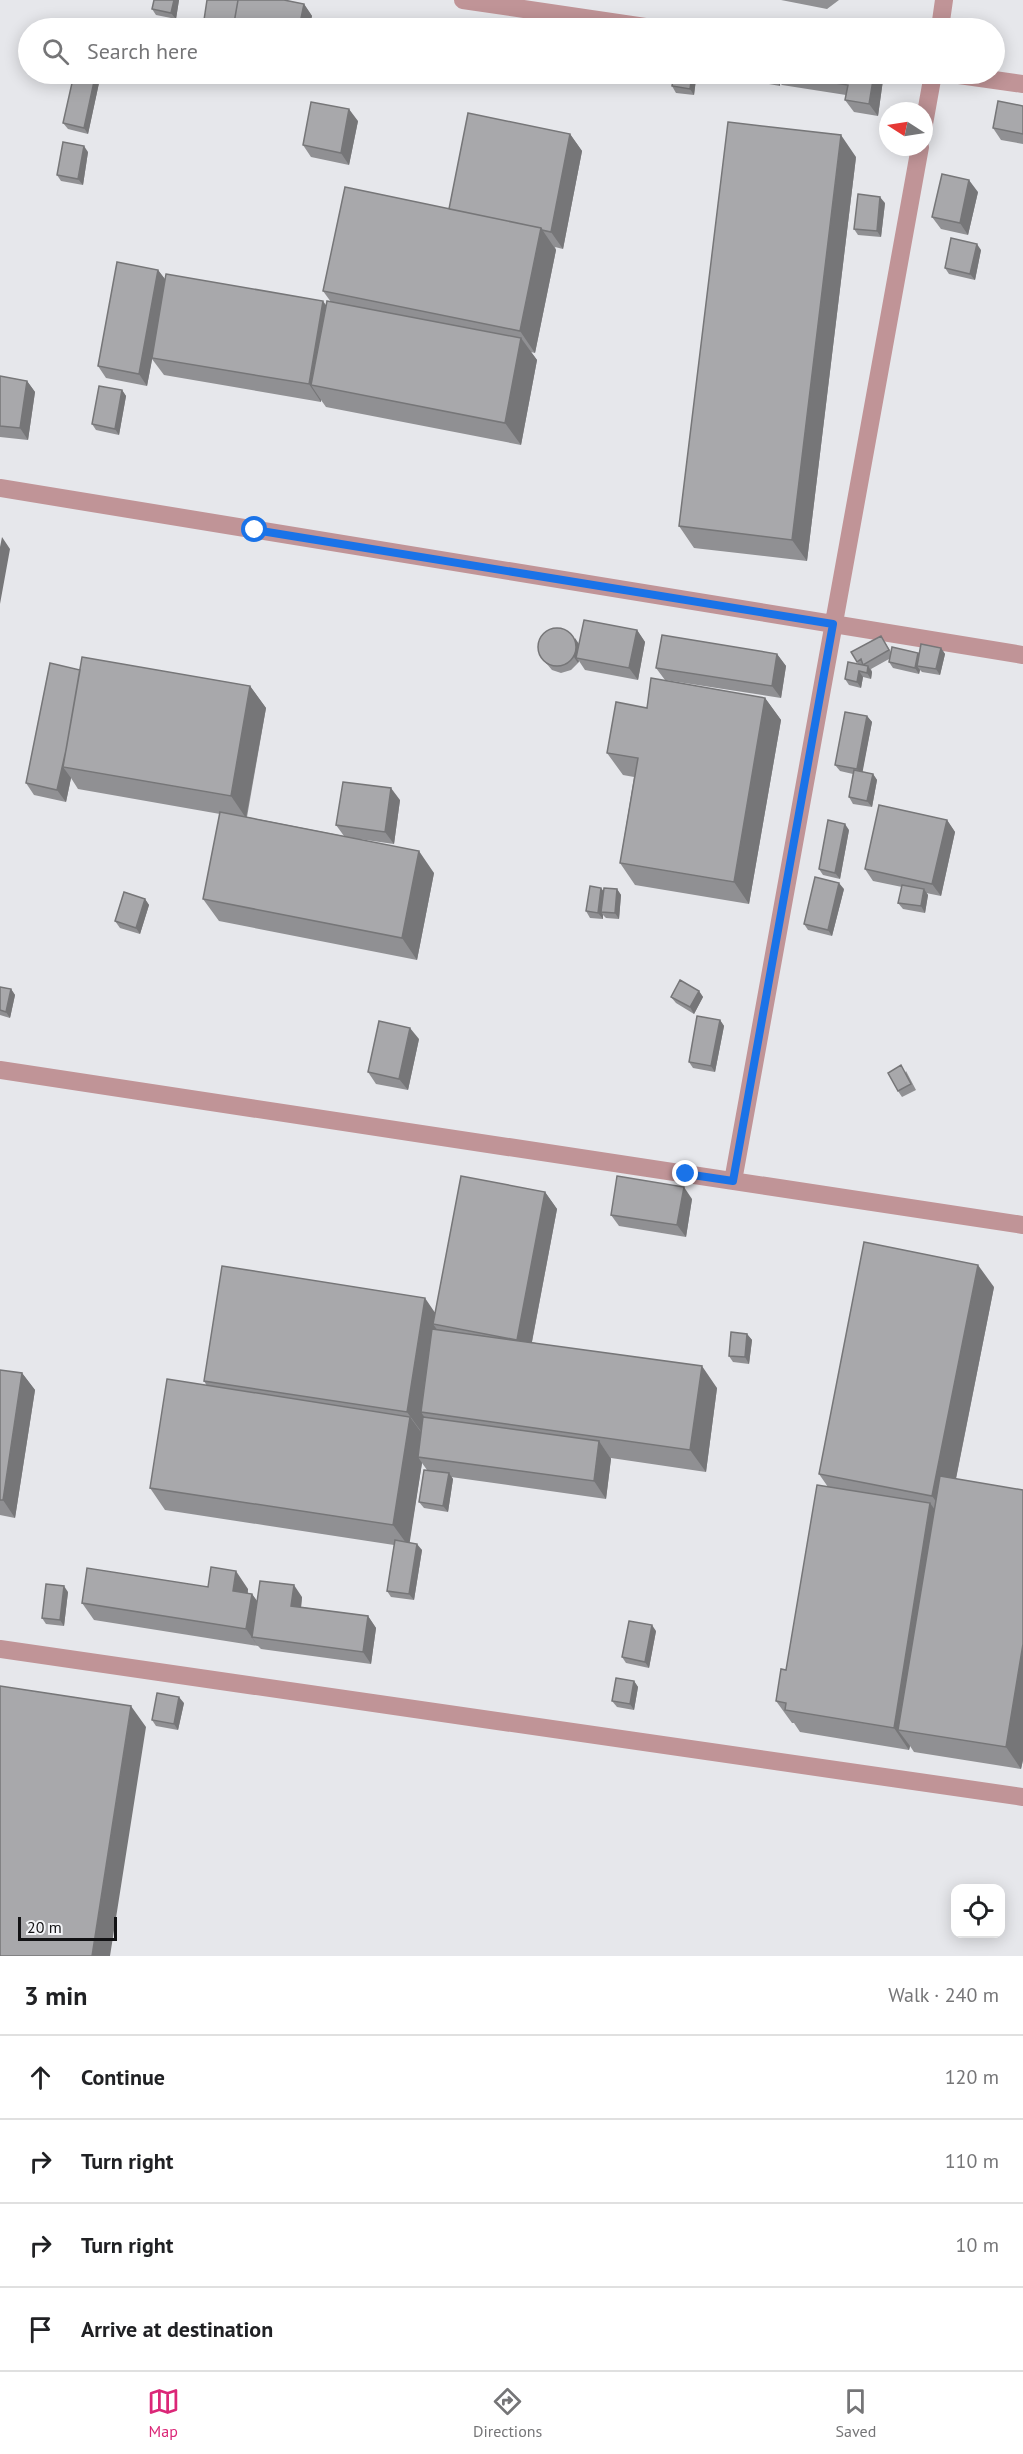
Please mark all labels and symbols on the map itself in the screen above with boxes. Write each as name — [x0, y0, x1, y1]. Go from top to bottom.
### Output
north arrow — [879, 102, 933, 156]
route start — [241, 516, 267, 542]
route end — [672, 1160, 698, 1186]
scale bar — [18, 1914, 117, 1942]

